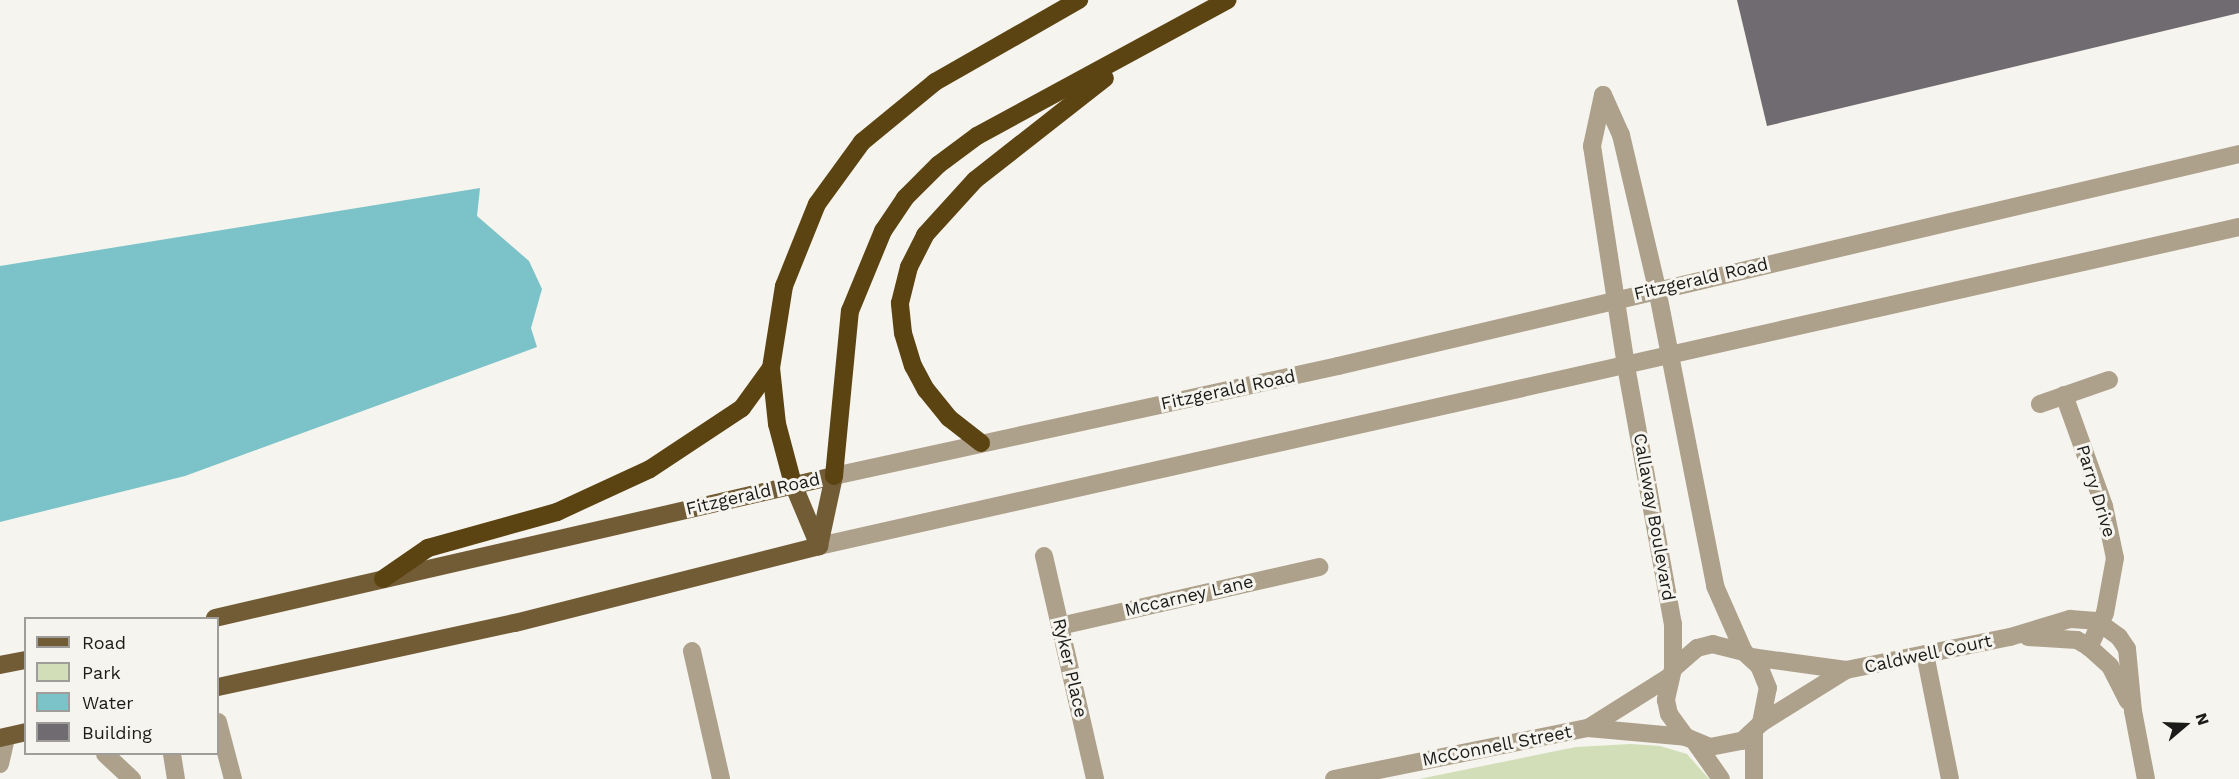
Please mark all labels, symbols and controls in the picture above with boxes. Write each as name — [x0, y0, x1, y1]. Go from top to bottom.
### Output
street label: Fitzgerald Road — [1632, 253, 1770, 305]
street label: Fitzgerald Road — [1159, 365, 1297, 415]
street label: Callaway Boulevard — [1629, 431, 1679, 603]
street label: Parry Drive — [2072, 442, 2120, 540]
street label: Fitzgerald Road — [684, 468, 822, 520]
street label: Mccarney Lane — [1122, 571, 1256, 621]
street label: Ryker Place — [1048, 616, 1092, 720]
legend — [24, 617, 219, 755]
street label: Caldwell Court — [1862, 630, 1994, 678]
text: Road — [82, 632, 126, 653]
text: Park — [82, 662, 121, 683]
text: Water — [82, 692, 134, 713]
north arrow — [2155, 695, 2215, 755]
text: N — [2192, 710, 2213, 728]
street label: McConnell Street — [1420, 721, 1574, 771]
text: Building — [82, 722, 152, 743]

